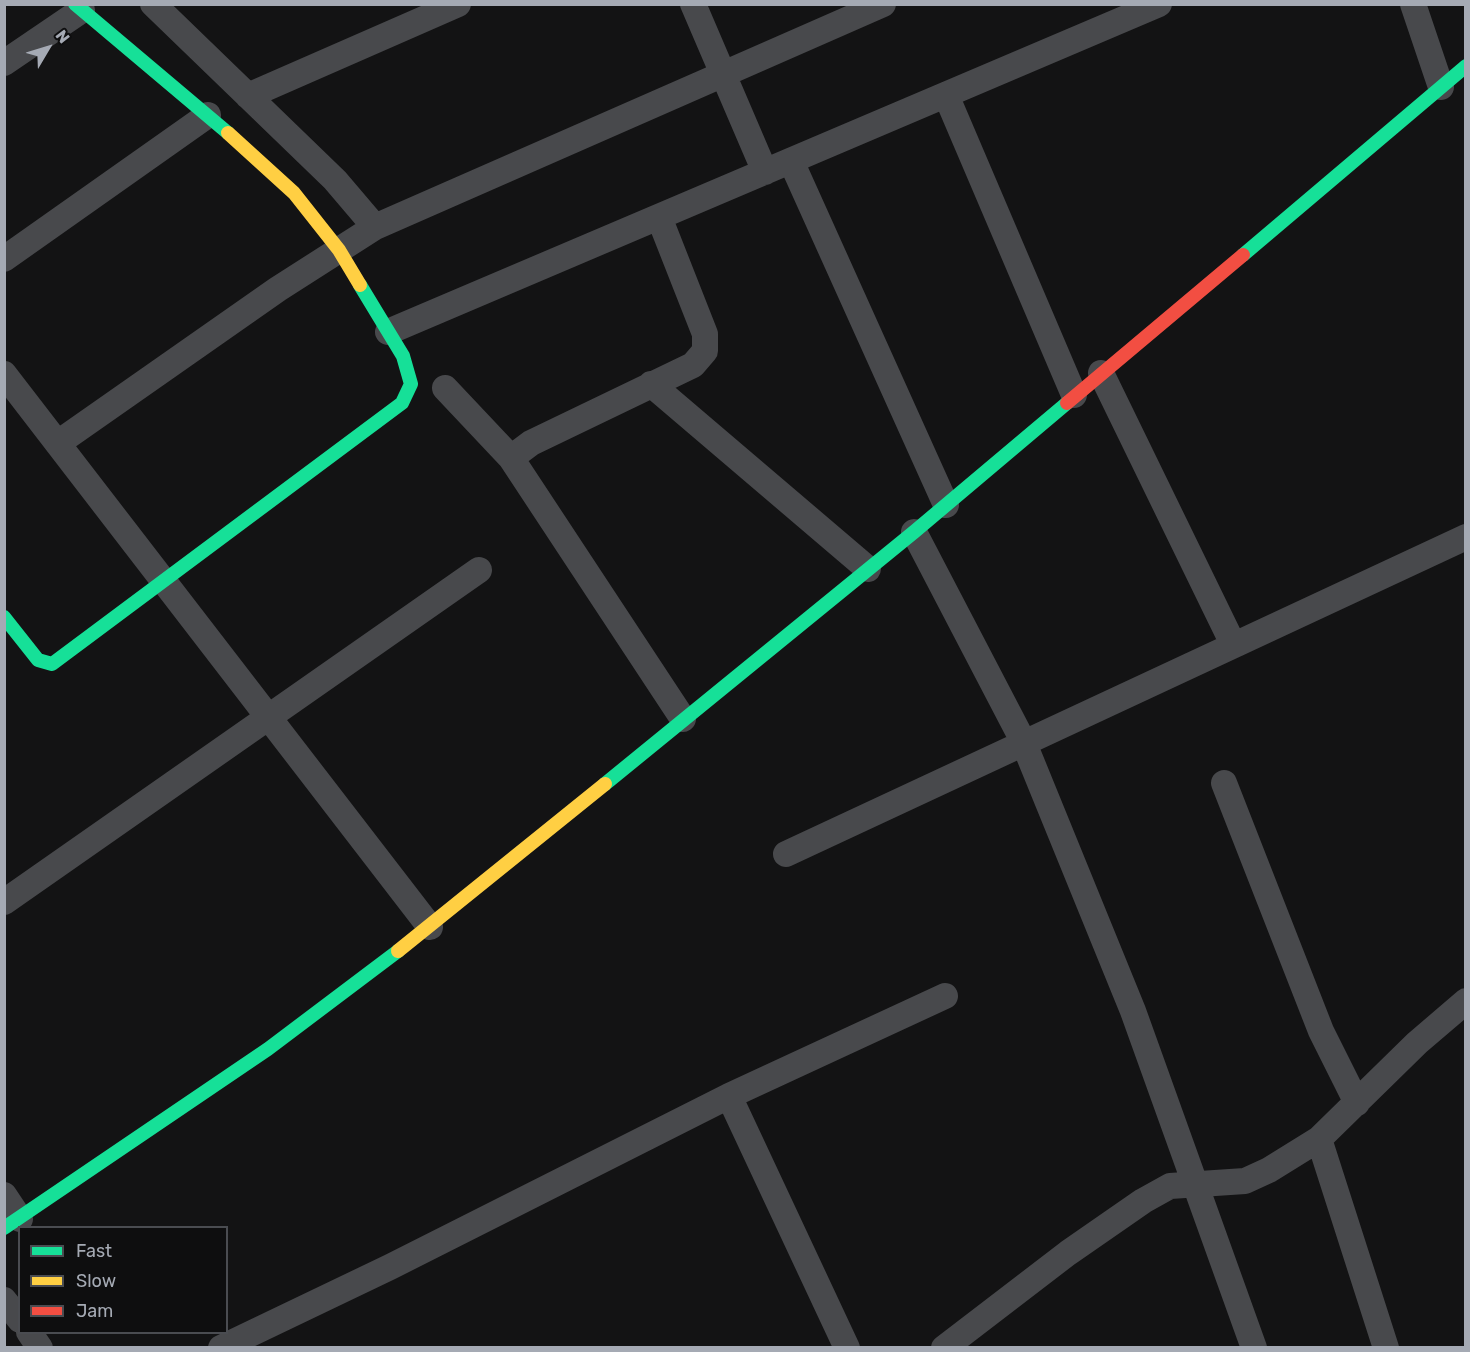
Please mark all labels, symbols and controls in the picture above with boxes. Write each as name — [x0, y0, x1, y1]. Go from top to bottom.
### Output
north arrow — [18, 18, 78, 78]
text: N — [52, 26, 74, 47]
legend — [18, 1226, 228, 1334]
text: Fast — [76, 1240, 112, 1262]
text: Slow — [76, 1270, 116, 1292]
text: Jam — [76, 1300, 113, 1322]

